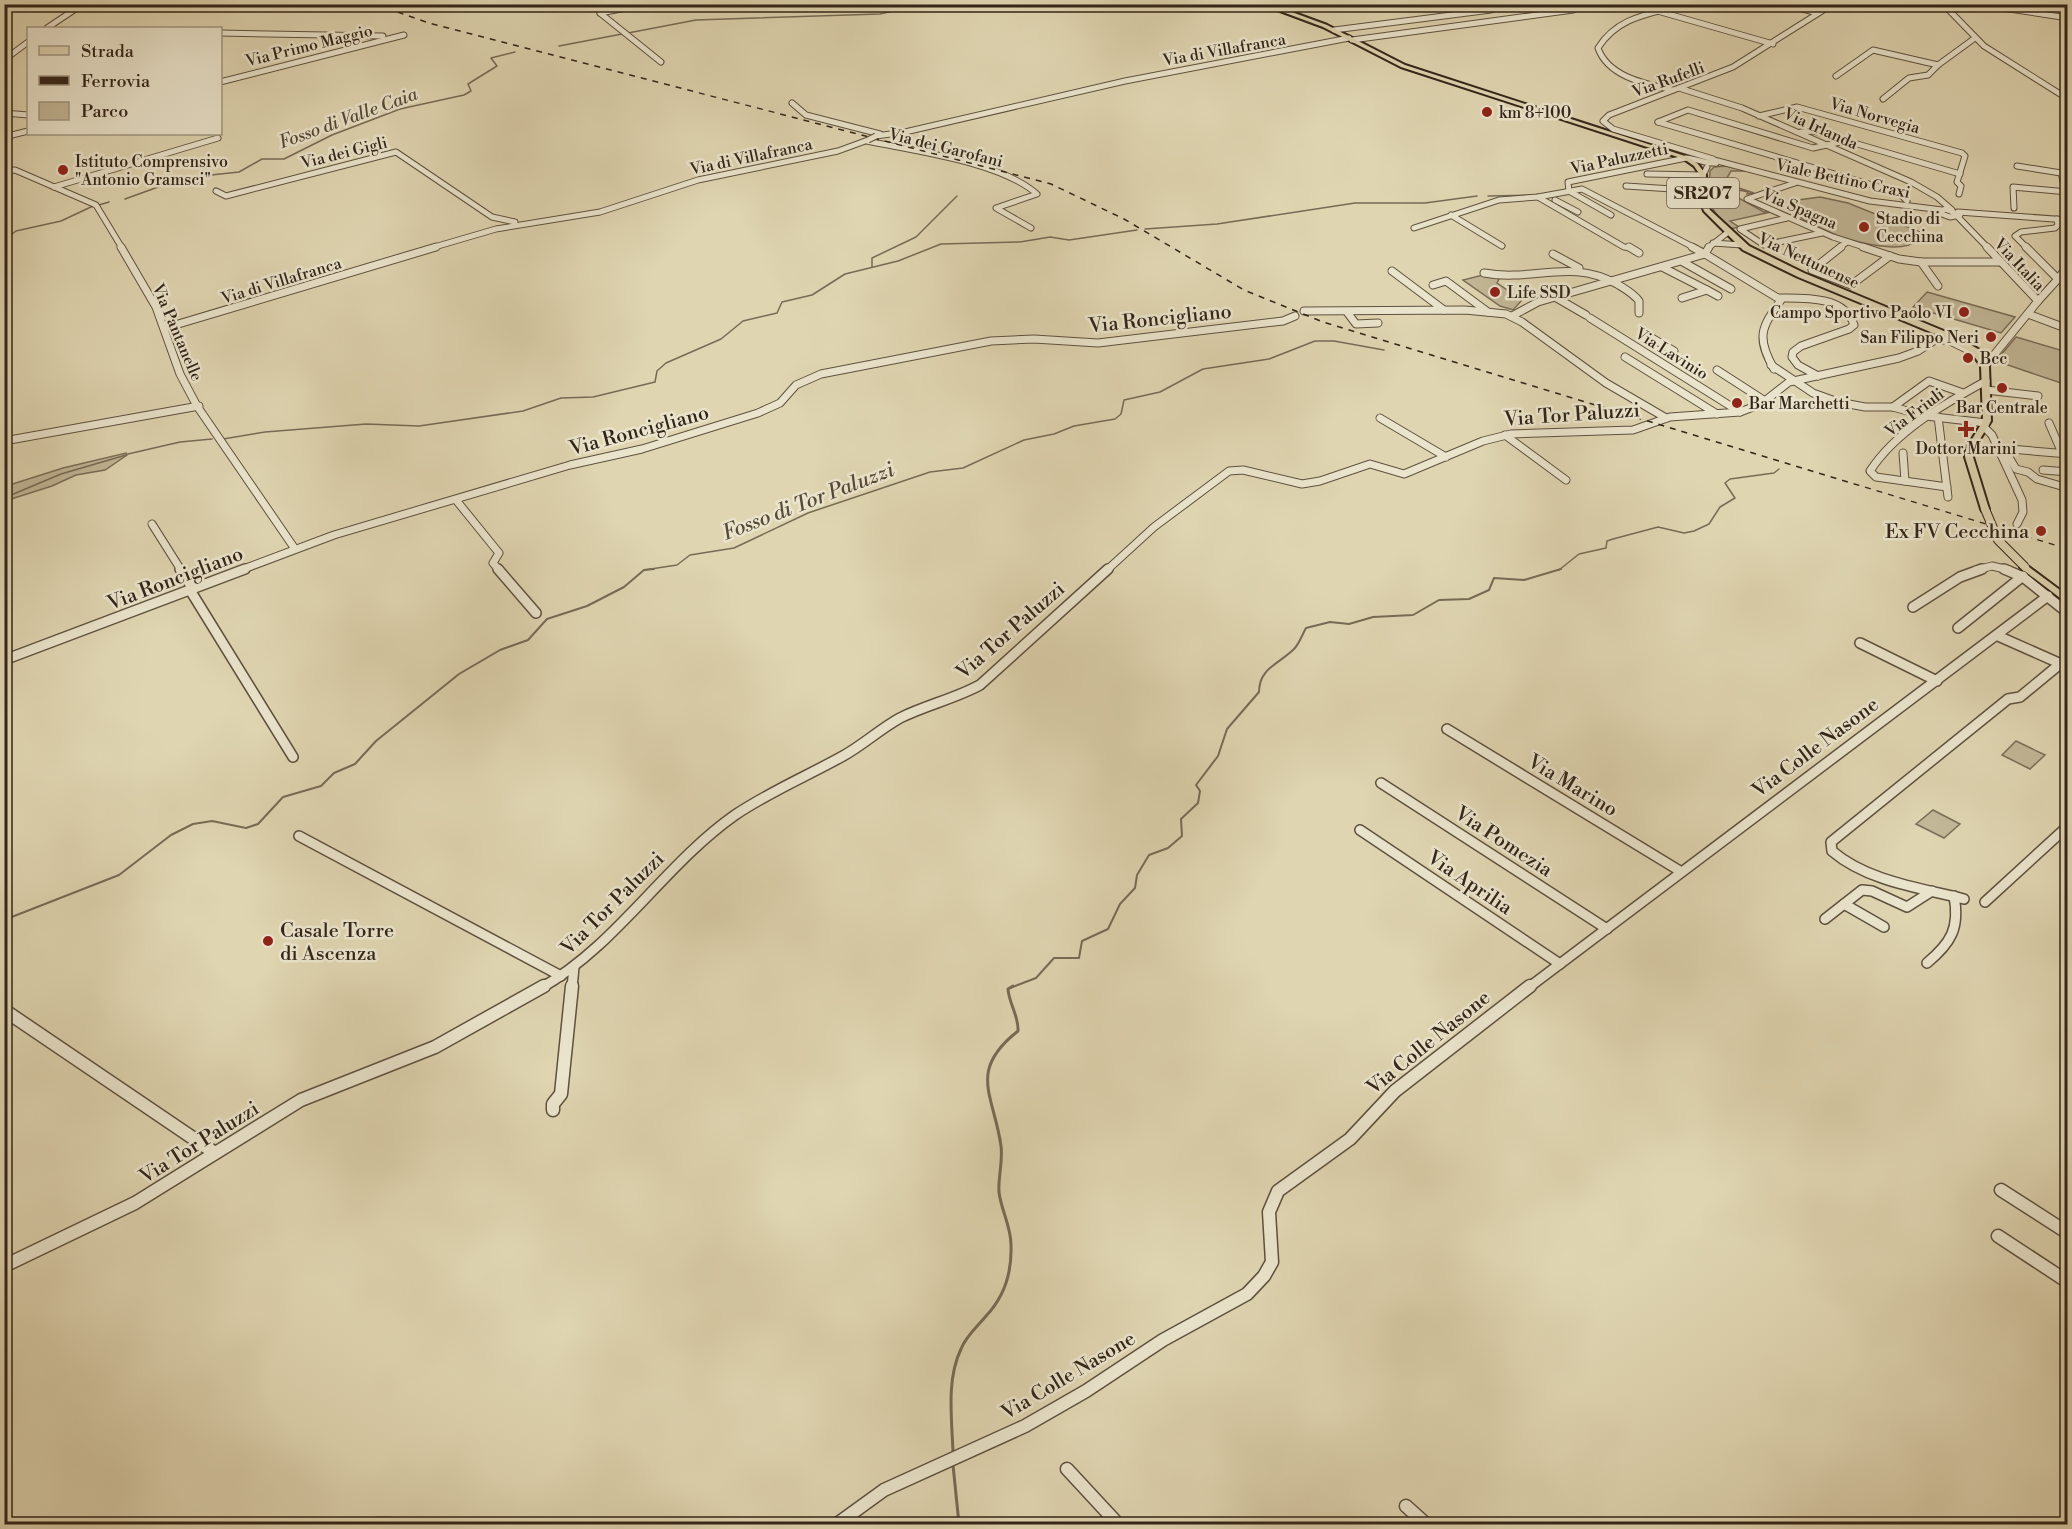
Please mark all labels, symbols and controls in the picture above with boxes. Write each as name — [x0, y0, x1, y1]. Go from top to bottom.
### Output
street label: Via Primo Maggio — [243, 21, 375, 72]
legend — [27, 27, 222, 135]
street label: Via di Villafranca — [1160, 29, 1288, 71]
text: Strada — [81, 40, 135, 63]
street label: Via Rufelli — [1628, 58, 1707, 103]
text: Ferrovia — [81, 70, 151, 93]
water label: Fosso di Valle Caia — [276, 82, 422, 154]
street label: Via Norvegia — [1826, 93, 1923, 139]
text: Parco — [81, 100, 128, 123]
place label: km 8+100 — [1499, 103, 1571, 123]
street label: Via Irlanda — [1779, 103, 1862, 155]
marker: km 8+100 — [1480, 105, 1494, 119]
street label: Via dei Garofani — [886, 124, 1005, 172]
street label: Via dei Gigli — [298, 133, 390, 174]
street label: Via di Villafranca — [687, 134, 815, 180]
street label: Via Paluzzetti — [1568, 139, 1670, 179]
place label: Istituto Comprensivo "Antonio Gramsci" — [75, 152, 228, 190]
street label: Viale Bettino Craxi — [1773, 155, 1912, 203]
marker: Istituto Comprensivo "Antonio Gramsci" — [56, 163, 70, 177]
road number: SR207 — [1667, 178, 1739, 208]
street label: Via Spagna — [1758, 184, 1841, 234]
place label: Stadio di Cecchina — [1876, 209, 1944, 247]
marker: Stadio di Cecchina — [1857, 220, 1871, 234]
street label: Via Nettunense — [1754, 228, 1863, 293]
street label: Via Italia — [1989, 233, 2049, 296]
street label: Via di Villafranca — [218, 253, 345, 309]
street label: Via Pantanelle — [147, 280, 207, 384]
place label: Life SSD — [1507, 283, 1571, 303]
marker: Life SSD — [1488, 285, 1502, 299]
street label: Via Roncigliano — [1086, 300, 1233, 340]
place label: Campo Sportivo Paolo VI — [1770, 303, 1952, 323]
marker: Campo Sportivo Paolo VI — [1957, 305, 1971, 319]
street label: Via Lavinio — [1630, 323, 1712, 384]
place label: San Filippo Neri — [1860, 328, 1979, 348]
marker: San Filippo Neri — [1984, 330, 1998, 344]
place label: Bcc — [1979, 349, 2007, 369]
marker: Bcc — [1961, 351, 1975, 365]
marker: Bar Centrale — [1995, 381, 2009, 395]
street label: Via Friuli — [1880, 384, 1948, 442]
place label: Bar Marchetti — [1748, 394, 1850, 414]
marker: Bar Marchetti — [1730, 396, 1744, 410]
street label: Via Tor Paluzzi — [1502, 398, 1641, 433]
place label: Bar Centrale — [1955, 398, 2048, 418]
street label: Via Roncigliano — [566, 401, 712, 462]
marker: Dottor Marini — [1959, 422, 1973, 436]
place label: Dottor Marini — [1915, 439, 2017, 459]
water label: Fosso di Tor Paluzzi — [719, 457, 898, 547]
place label: Ex FV Cecchina — [1885, 520, 2030, 545]
marker: Ex FV Cecchina — [2034, 524, 2048, 538]
street label: Via Roncigliano — [103, 542, 247, 617]
street label: Via Tor Paluzzi — [951, 577, 1071, 686]
street label: Via Colle Nasone — [1747, 693, 1884, 804]
street label: Via Marino — [1522, 749, 1622, 823]
street label: Via Pomezia — [1449, 801, 1557, 884]
street label: Via Aprilia — [1421, 845, 1517, 921]
street label: Via Tor Paluzzi — [555, 847, 670, 962]
place label: Casale Torre di Ascenza — [280, 919, 394, 967]
marker: Casale Torre di Ascenza — [261, 934, 275, 948]
street label: Via Colle Nasone — [1361, 986, 1496, 1101]
street label: Via Tor Paluzzi — [135, 1096, 264, 1190]
street label: Via Colle Nasone — [996, 1326, 1140, 1427]

